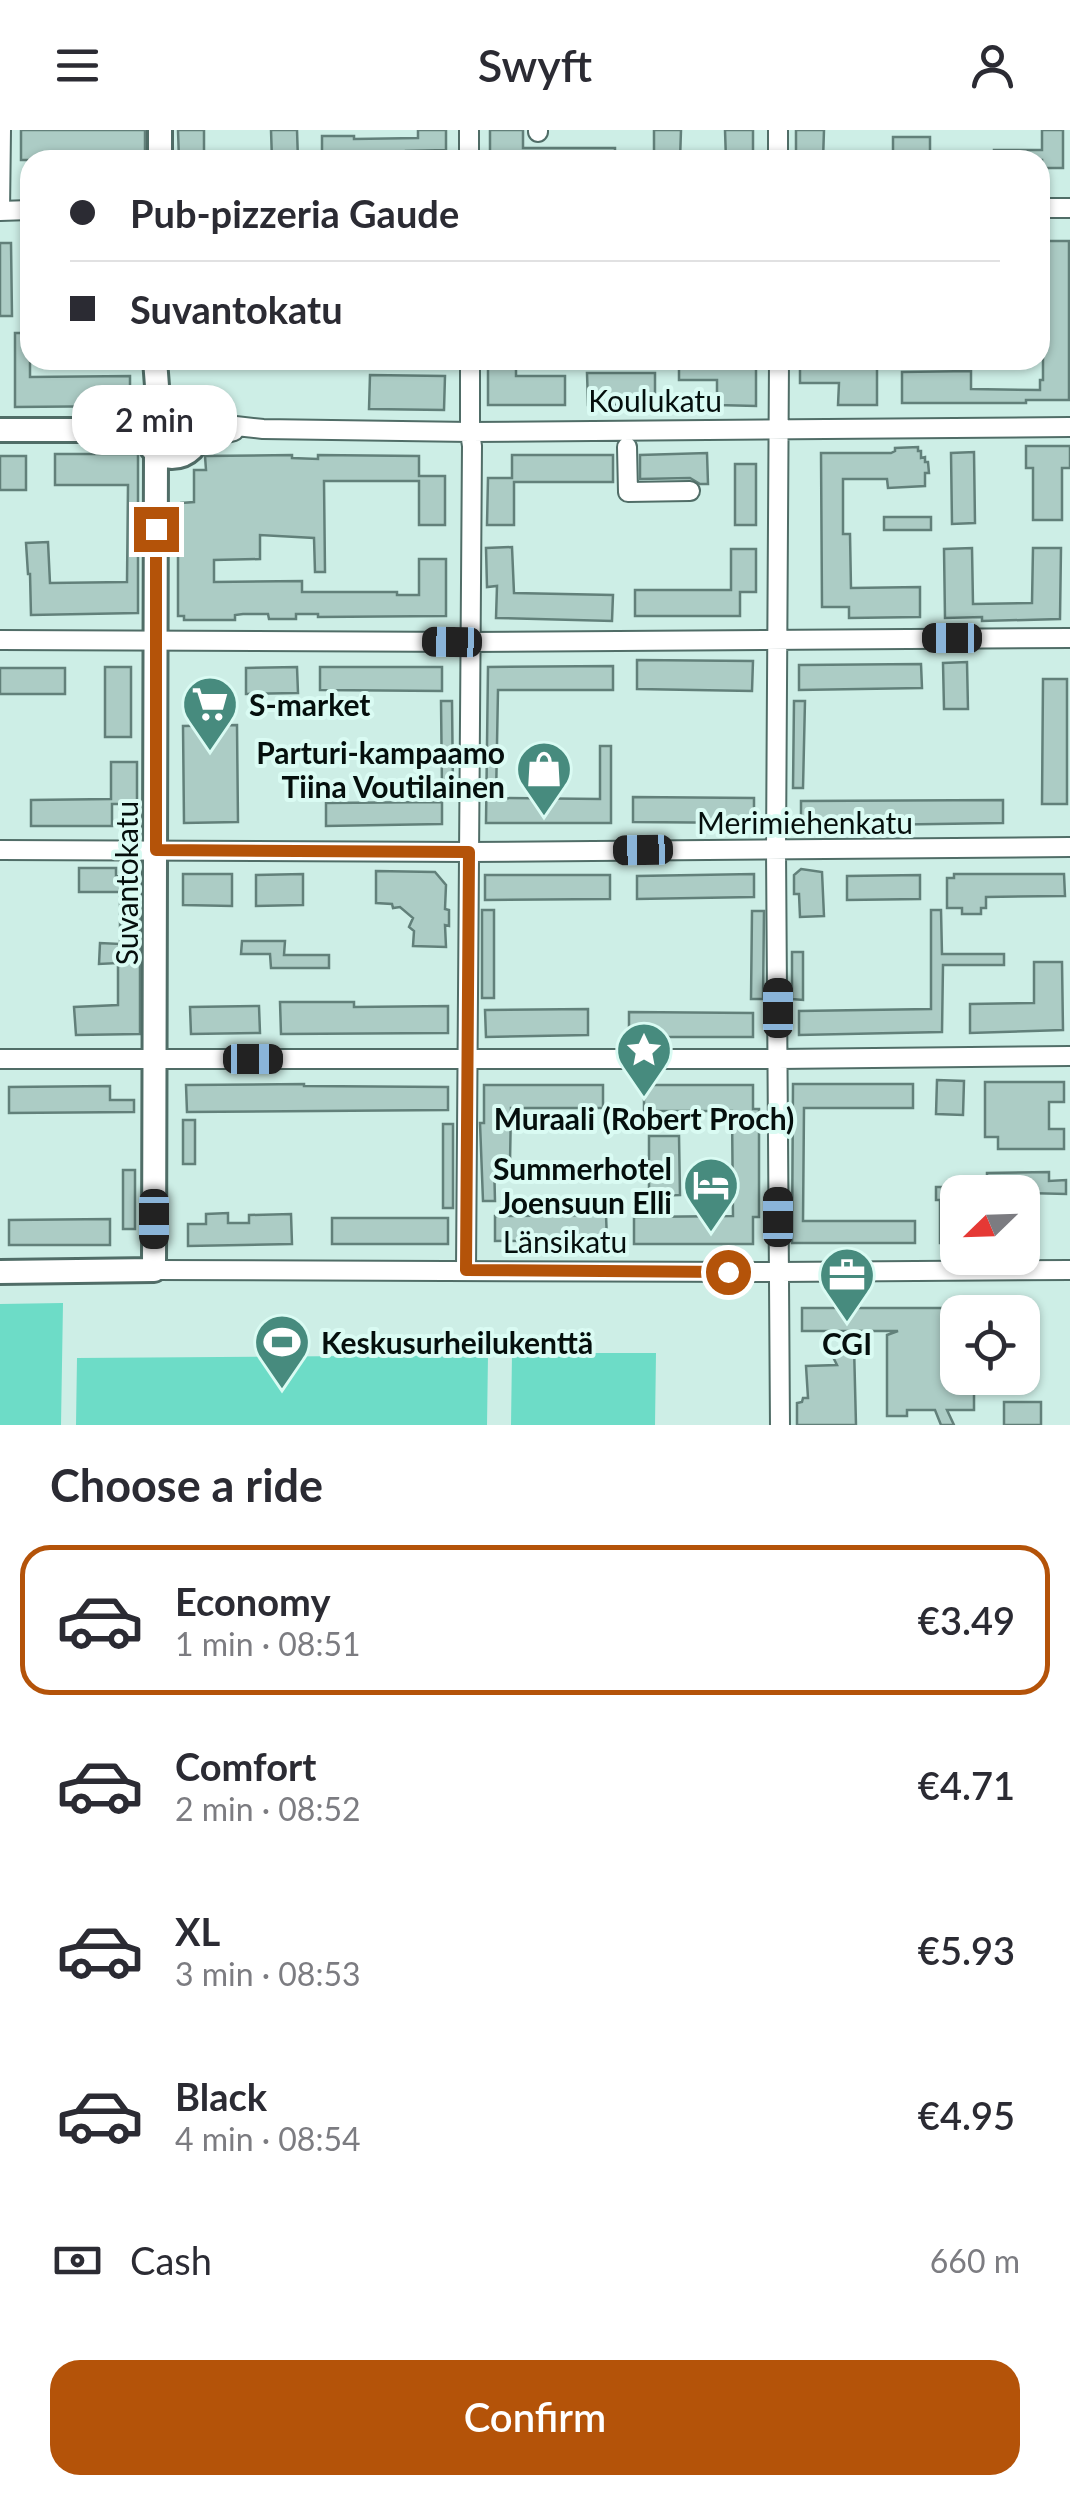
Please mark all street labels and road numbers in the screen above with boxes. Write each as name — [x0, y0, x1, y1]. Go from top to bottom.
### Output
street label: Koulukatu — [588, 382, 722, 418]
street label: Suvantokatu — [108, 801, 144, 965]
street label: Merimiehenkatu — [697, 804, 913, 840]
street label: Länsikatu — [503, 1223, 627, 1259]

